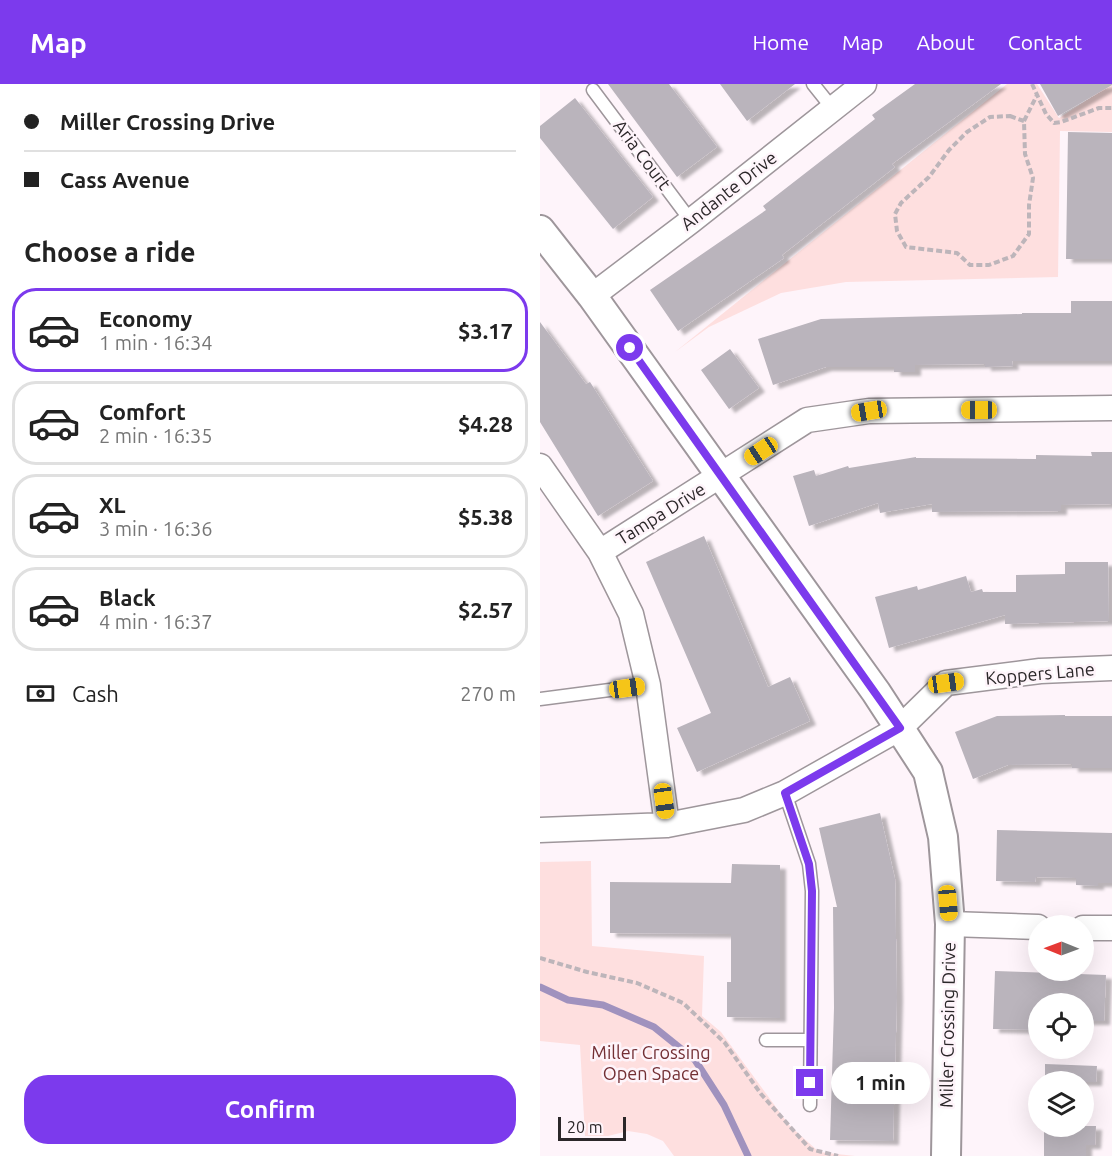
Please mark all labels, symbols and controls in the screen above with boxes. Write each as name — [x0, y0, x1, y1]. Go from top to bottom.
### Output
text: Map — [30, 27, 87, 58]
text: Home — [752, 30, 809, 54]
text: Map — [842, 30, 883, 54]
text: About — [916, 30, 975, 54]
text: Contact — [1008, 30, 1082, 54]
text: Miller Crossing Drive — [60, 109, 275, 134]
street label: Aria Court — [610, 116, 675, 193]
street label: Andante Drive — [677, 147, 780, 234]
text: Cass Avenue — [60, 167, 190, 192]
text: Choose a ride — [24, 237, 196, 267]
icon: car — [27, 303, 81, 357]
text: Economy — [99, 306, 192, 331]
text: $3.17 — [458, 318, 513, 343]
text: 1 min · 16:34 — [99, 331, 213, 354]
route start — [616, 334, 643, 361]
icon: car — [27, 396, 81, 450]
text: Comfort — [99, 399, 186, 424]
car — [850, 399, 888, 423]
car — [961, 401, 997, 419]
text: $4.28 — [458, 411, 513, 436]
text: 2 min · 16:35 — [99, 424, 213, 447]
car — [741, 434, 781, 468]
street label: Tampa Drive — [613, 478, 708, 548]
icon: car — [27, 489, 81, 543]
text: XL — [99, 492, 126, 517]
text: $5.38 — [458, 504, 513, 529]
text: 3 min · 16:36 — [99, 517, 213, 540]
icon: car — [27, 582, 81, 636]
text: Black — [99, 585, 156, 610]
text: $2.57 — [458, 597, 513, 622]
text: 4 min · 16:37 — [99, 610, 213, 633]
street label: Koppers Lane — [984, 658, 1095, 688]
car — [927, 672, 965, 694]
icon: cash — [24, 677, 57, 710]
car — [608, 677, 646, 699]
text: Cash — [72, 681, 119, 706]
text: 270 m — [460, 682, 516, 705]
car — [653, 782, 675, 820]
car — [937, 884, 959, 922]
north arrow — [1028, 915, 1094, 981]
map controls — [1028, 915, 1094, 1137]
street label: Miller Crossing Drive — [936, 942, 958, 1108]
button: locate — [1028, 993, 1094, 1059]
park label: Miller Crossing Open Space — [591, 1042, 711, 1083]
callout: 1 min — [831, 1062, 930, 1104]
route end — [796, 1069, 823, 1096]
text: 1 min — [855, 1071, 906, 1094]
button: layers — [1028, 1071, 1094, 1137]
button: Confirm — [24, 1075, 516, 1144]
scale bar — [558, 1114, 626, 1142]
text: 20 m — [567, 1118, 603, 1136]

